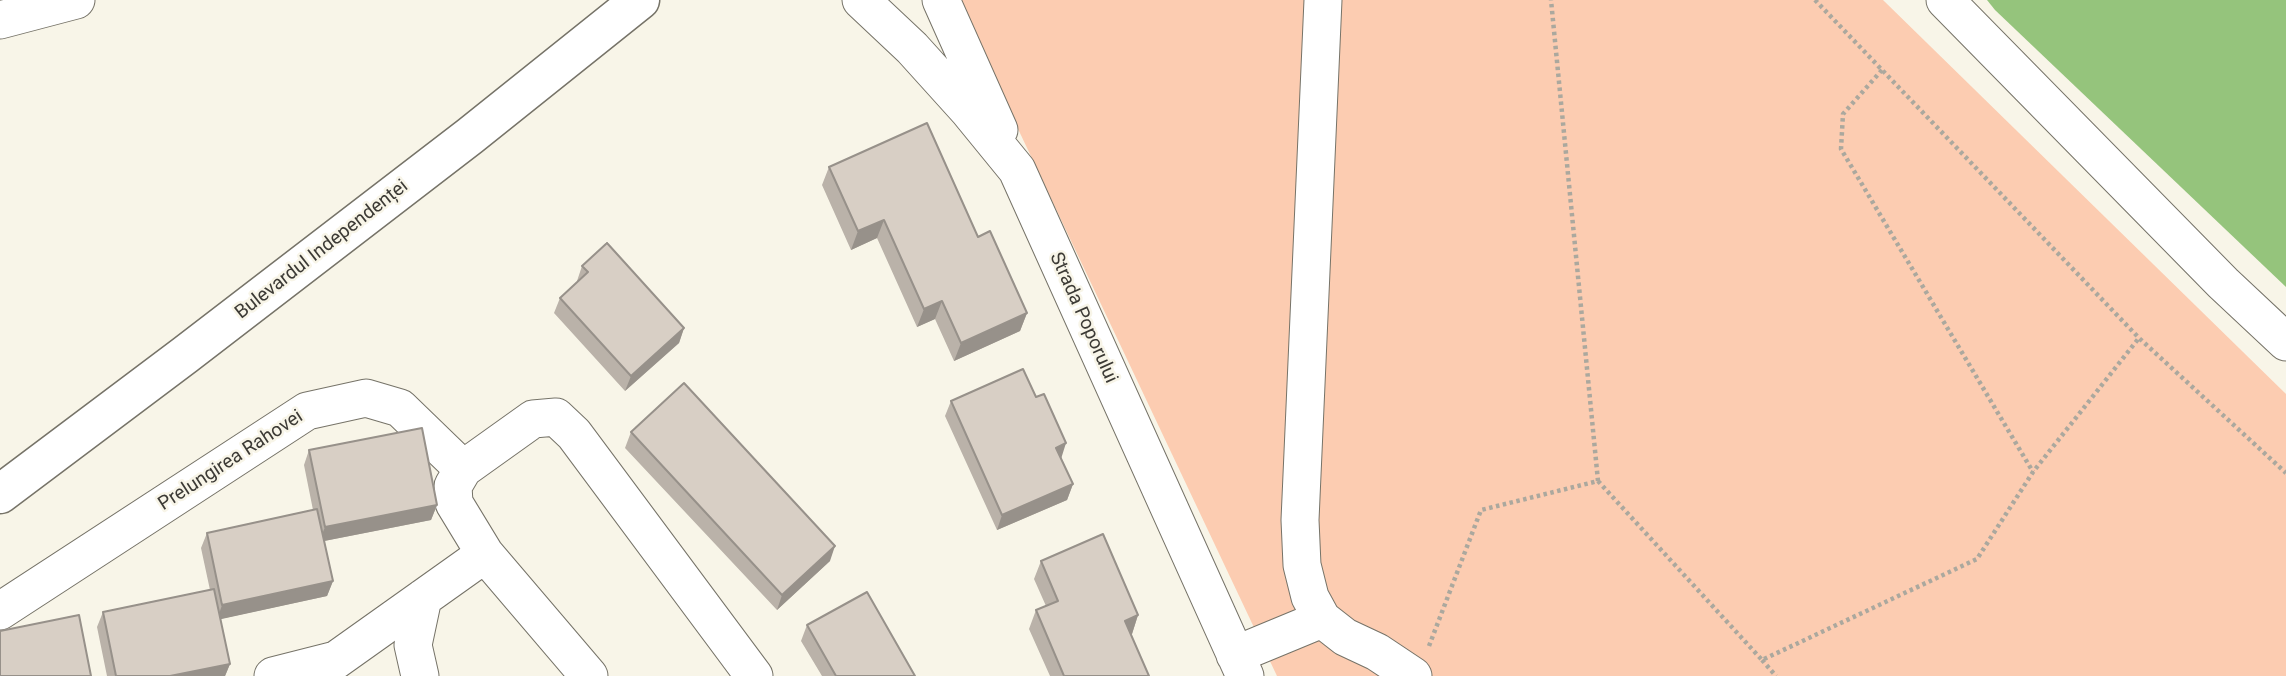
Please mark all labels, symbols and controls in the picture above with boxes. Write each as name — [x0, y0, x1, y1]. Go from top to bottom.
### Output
street label: Bulevardul Independenței — [231, 175, 413, 325]
street label: Strada Poporului — [1044, 249, 1122, 387]
street label: Prelungirea Rahovei — [155, 406, 307, 516]

